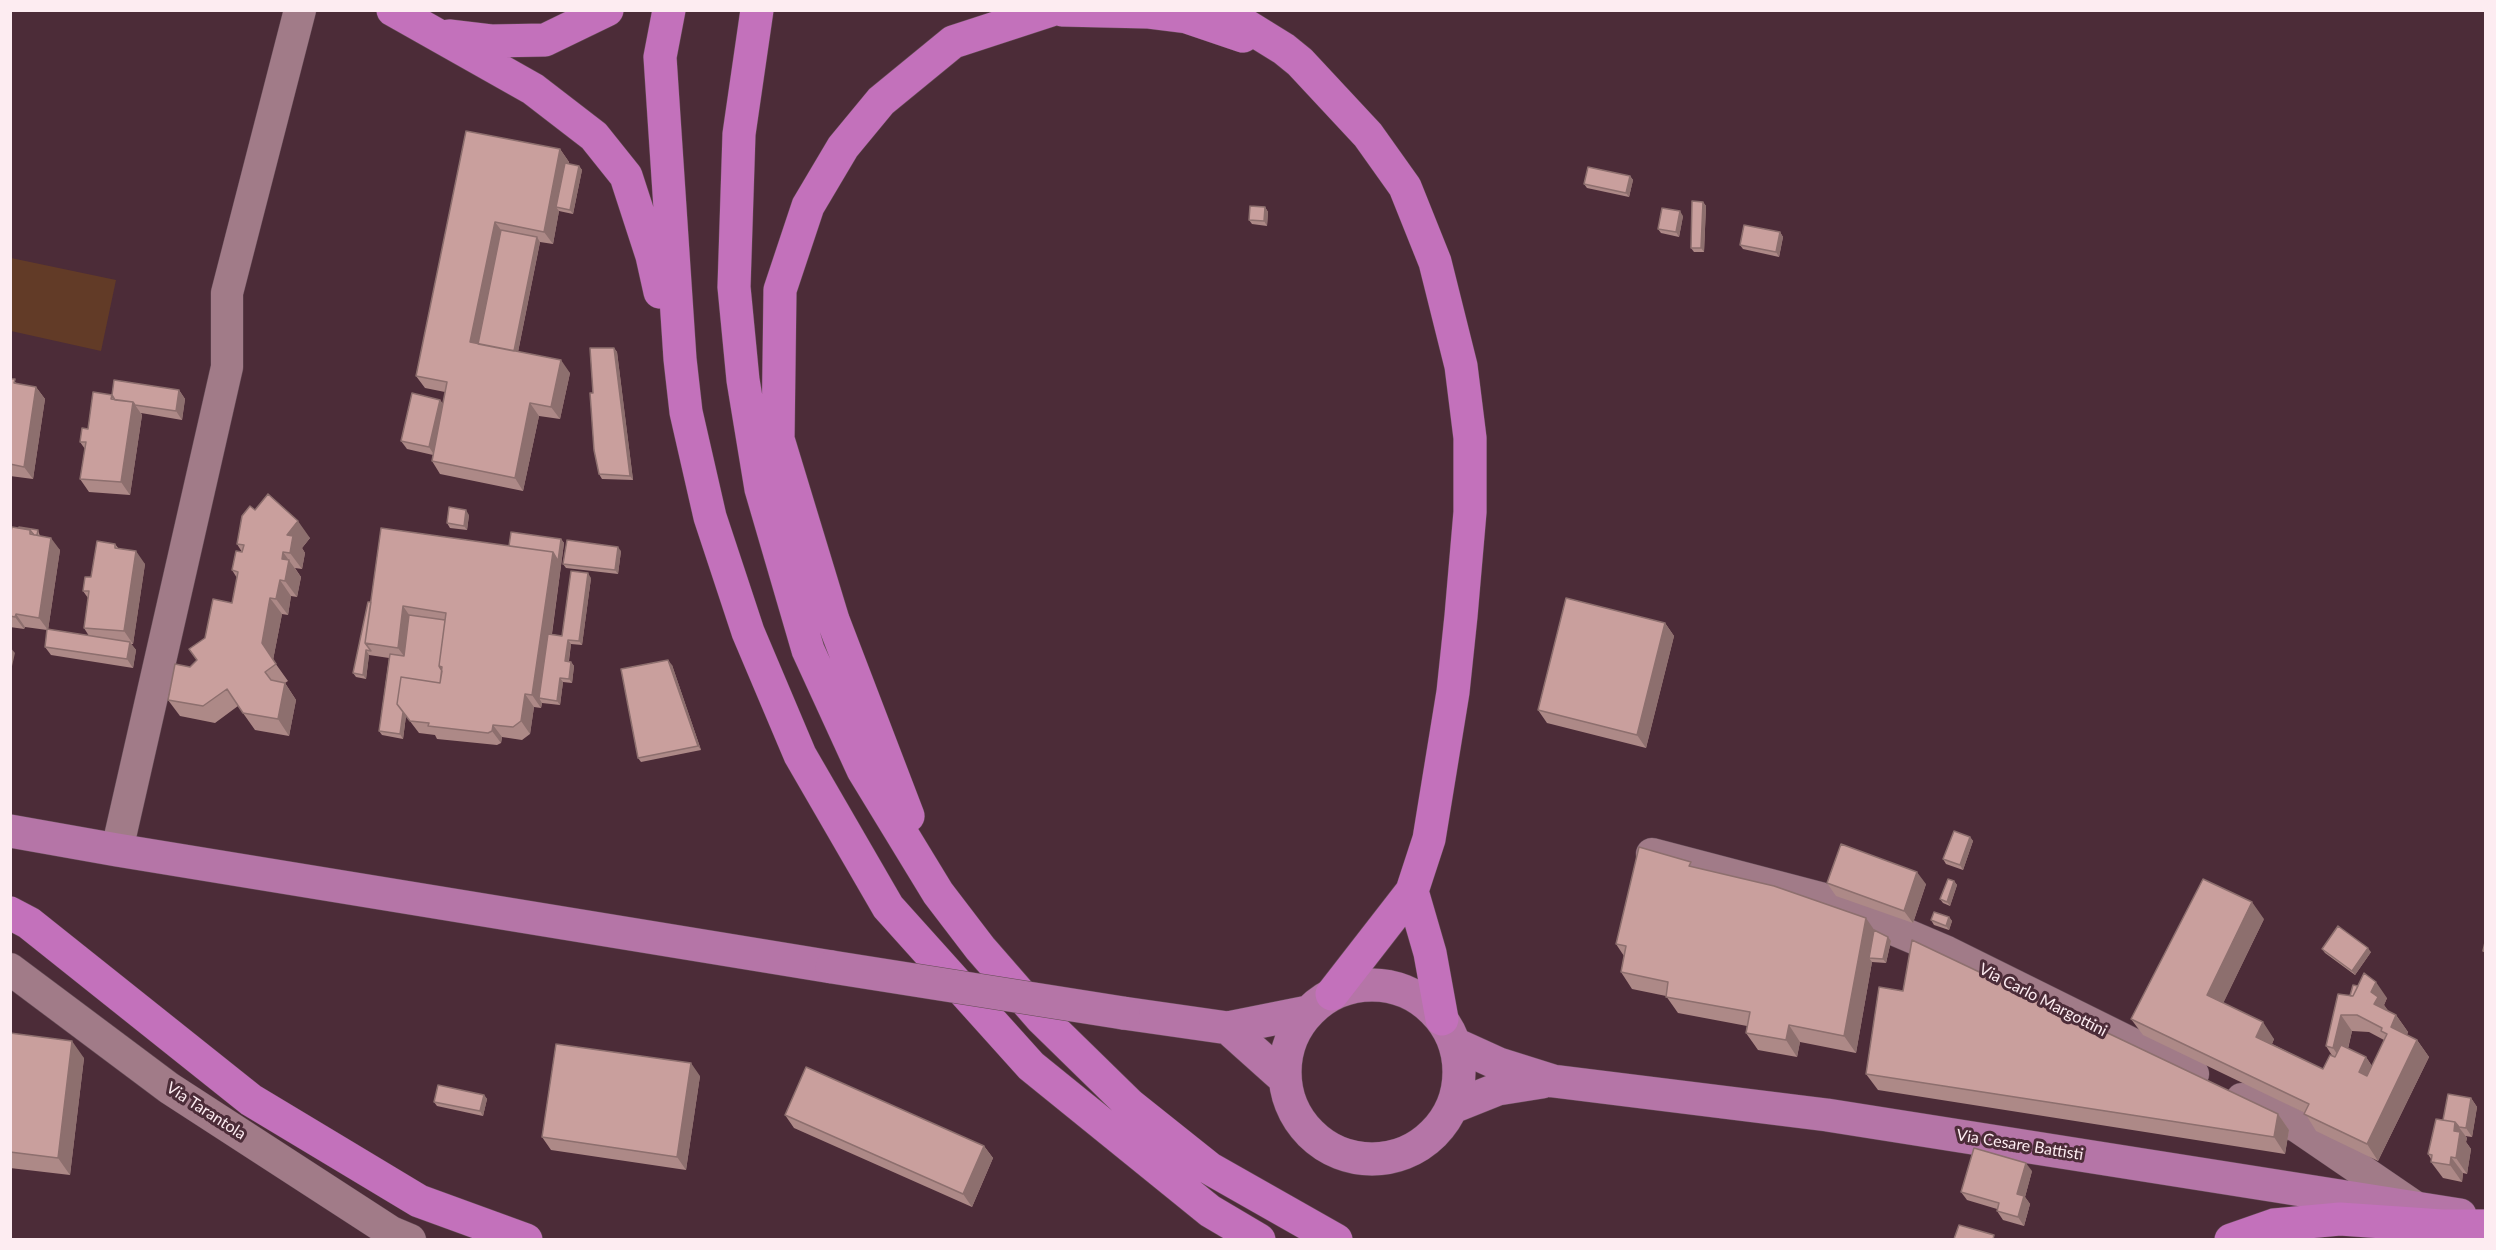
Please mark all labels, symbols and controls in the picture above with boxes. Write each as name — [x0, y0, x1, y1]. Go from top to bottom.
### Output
street label: Via Carlo Margottini — [1976, 959, 2110, 1041]
street label: Via Tarantola — [163, 1078, 249, 1144]
street label: Via Cesare Battisti — [1955, 1125, 2085, 1165]

